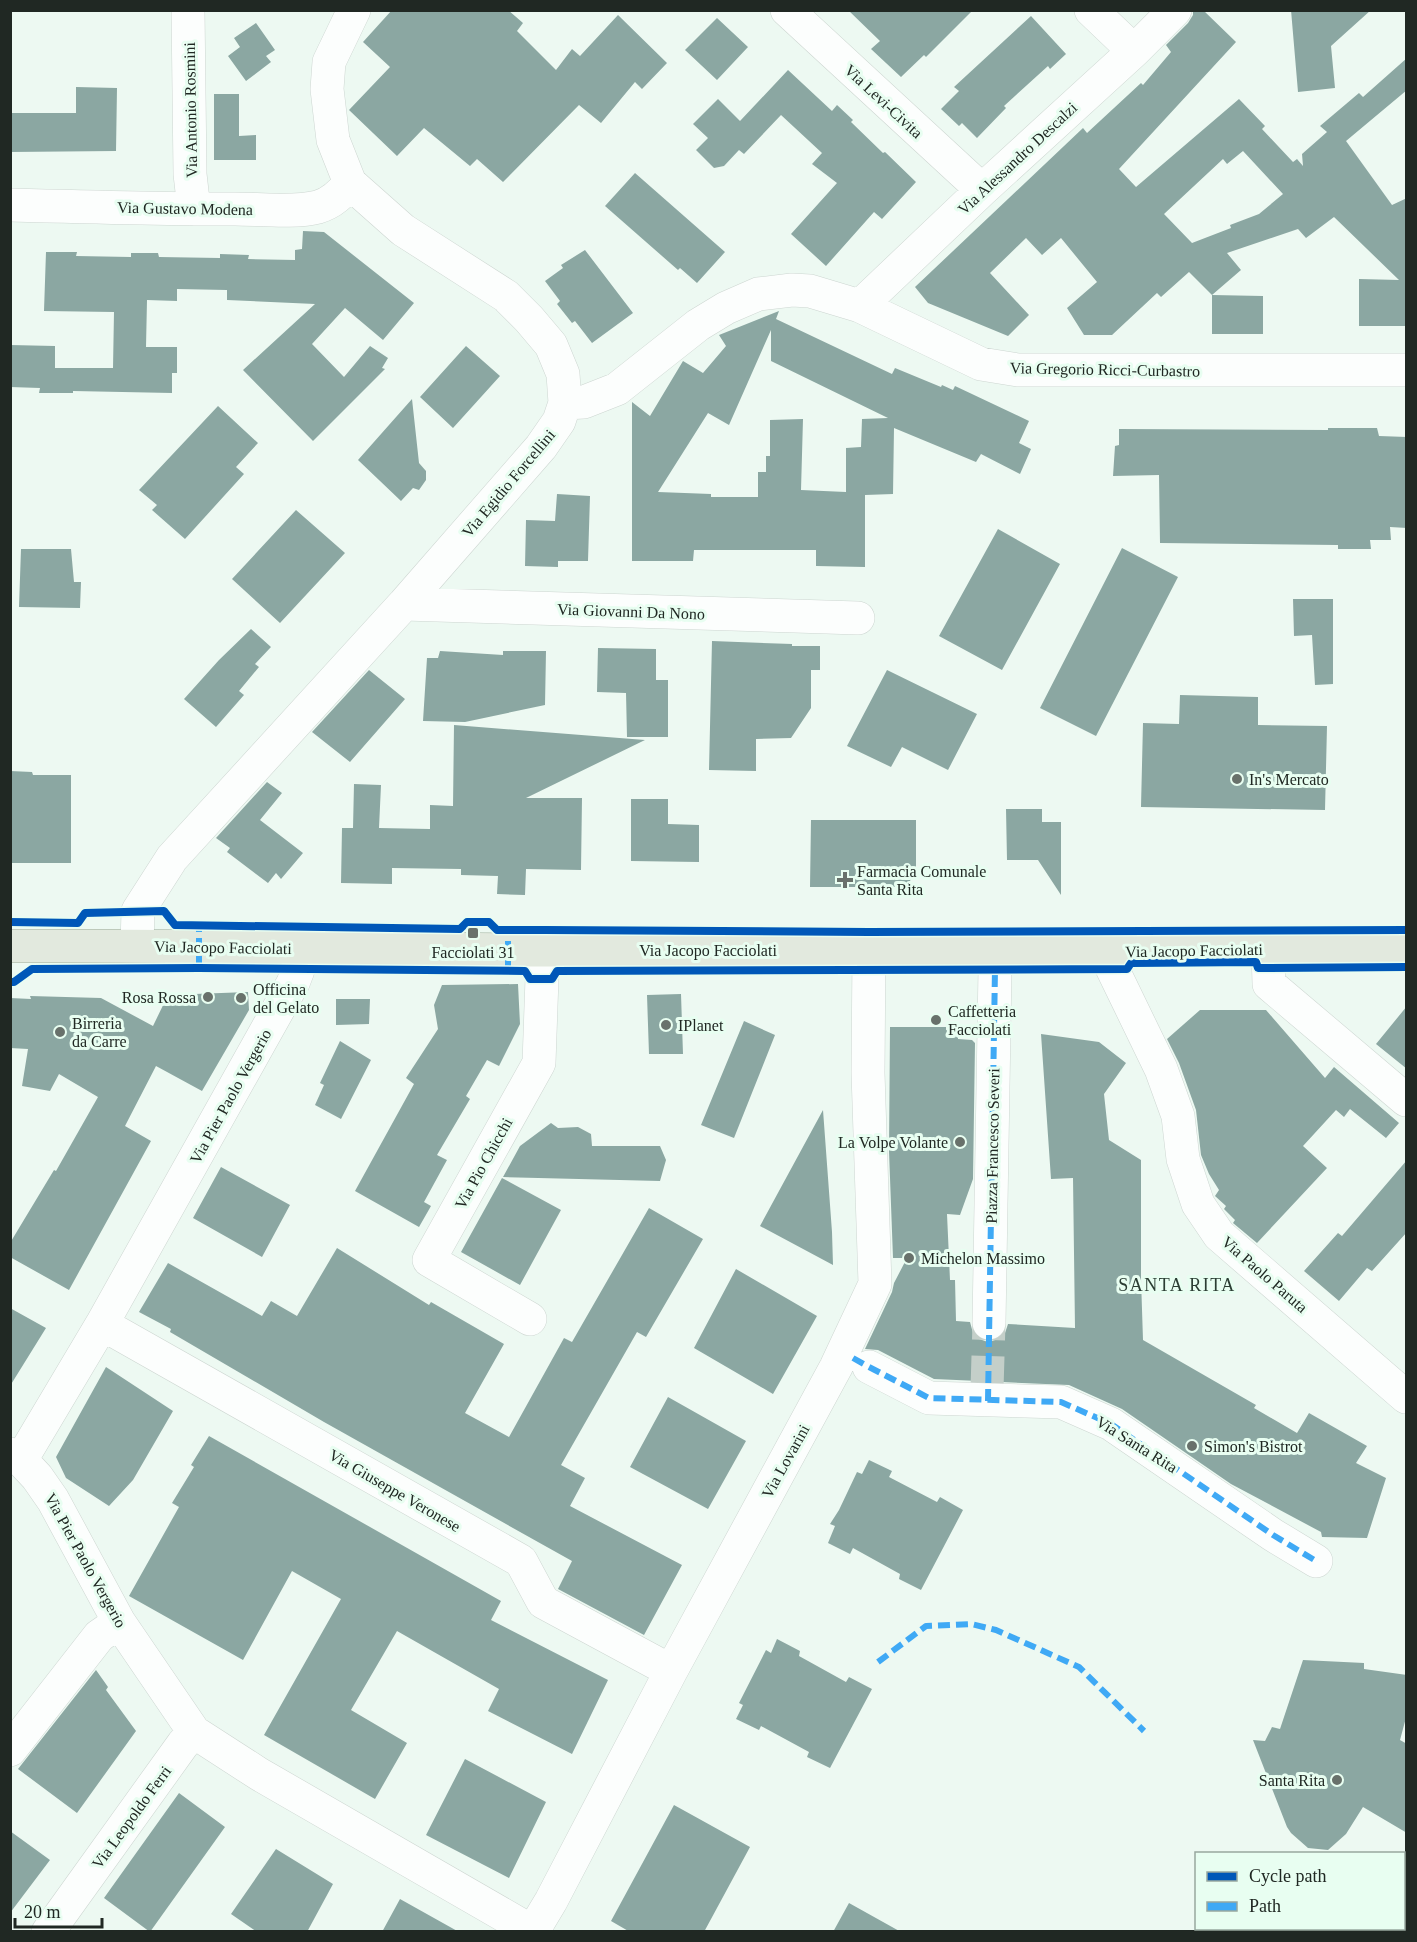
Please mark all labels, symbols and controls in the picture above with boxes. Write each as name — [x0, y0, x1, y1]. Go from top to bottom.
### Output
street label: Via Antonio Rosmini — [181, 41, 200, 178]
street label: Via Levi-Civita — [841, 61, 926, 142]
street label: Via Alessandro Descalzi — [954, 98, 1081, 218]
street label: Via Gustavo Modena — [117, 199, 253, 218]
street label: Via Gregorio Ricci-Curbastro — [1010, 359, 1200, 381]
street label: Via Egidio Forcellini — [458, 426, 559, 541]
street label: Via Giovanni Da Nono — [557, 600, 705, 623]
place label: In's Mercato — [1249, 771, 1329, 788]
marker: In's Mercato — [1230, 772, 1244, 786]
place label: Farmacia Comunale Santa Rita — [857, 863, 986, 898]
marker: Farmacia Comunale Santa Rita — [838, 873, 852, 887]
marker: Facciolati 31 — [466, 926, 480, 940]
street label: Via Jacopo Facciolati — [154, 938, 293, 958]
street label: Via Jacopo Facciolati — [1125, 941, 1264, 961]
street label: Via Jacopo Facciolati — [639, 942, 777, 960]
place label: Facciolati 31 — [431, 944, 515, 961]
place label: Officina del Gelato — [253, 981, 319, 1016]
place label: Rosa Rossa — [122, 989, 196, 1006]
marker: Rosa Rossa — [201, 990, 215, 1004]
marker: Officina del Gelato — [234, 991, 248, 1005]
place label: Caffetteria Facciolati — [948, 1003, 1016, 1038]
marker: Caffetteria Facciolati — [929, 1013, 943, 1027]
place label: Birreria da Carre — [72, 1015, 127, 1050]
place label: IPlanet — [678, 1017, 724, 1034]
marker: IPlanet — [659, 1018, 673, 1032]
marker: Birreria da Carre — [53, 1025, 67, 1039]
street label: Via Pier Paolo Vergerio — [186, 1026, 275, 1167]
street label: Piazza Francesco Severi — [983, 1068, 1002, 1224]
street label: Via Pio Chicchi — [451, 1114, 516, 1212]
place label: La Volpe Volante — [838, 1134, 948, 1152]
marker: La Volpe Volante — [953, 1135, 967, 1149]
street label: Via Paolo Paruta — [1219, 1233, 1311, 1316]
place label: Michelon Massimo — [921, 1250, 1045, 1267]
marker: Michelon Massimo — [902, 1251, 916, 1265]
district label: SANTA RITA — [1118, 1275, 1236, 1295]
street label: Via Santa Rita — [1093, 1413, 1180, 1476]
street label: Via Lovarini — [758, 1421, 813, 1501]
place label: Simon's Bistrot — [1204, 1438, 1303, 1455]
marker: Simon's Bistrot — [1185, 1439, 1199, 1453]
street label: Via Giuseppe Veronese — [326, 1446, 463, 1536]
street label: Via Pier Paolo Vergerio — [41, 1490, 130, 1631]
street label: Via Leopoldo Ferri — [89, 1762, 175, 1872]
place label: Santa Rita — [1259, 1772, 1325, 1789]
marker: Santa Rita — [1330, 1773, 1344, 1787]
legend — [1195, 1852, 1405, 1930]
text: Cycle path — [1249, 1866, 1326, 1886]
scale bar — [15, 1891, 102, 1929]
text: Path — [1249, 1896, 1281, 1916]
text: 20 m — [24, 1902, 61, 1922]

